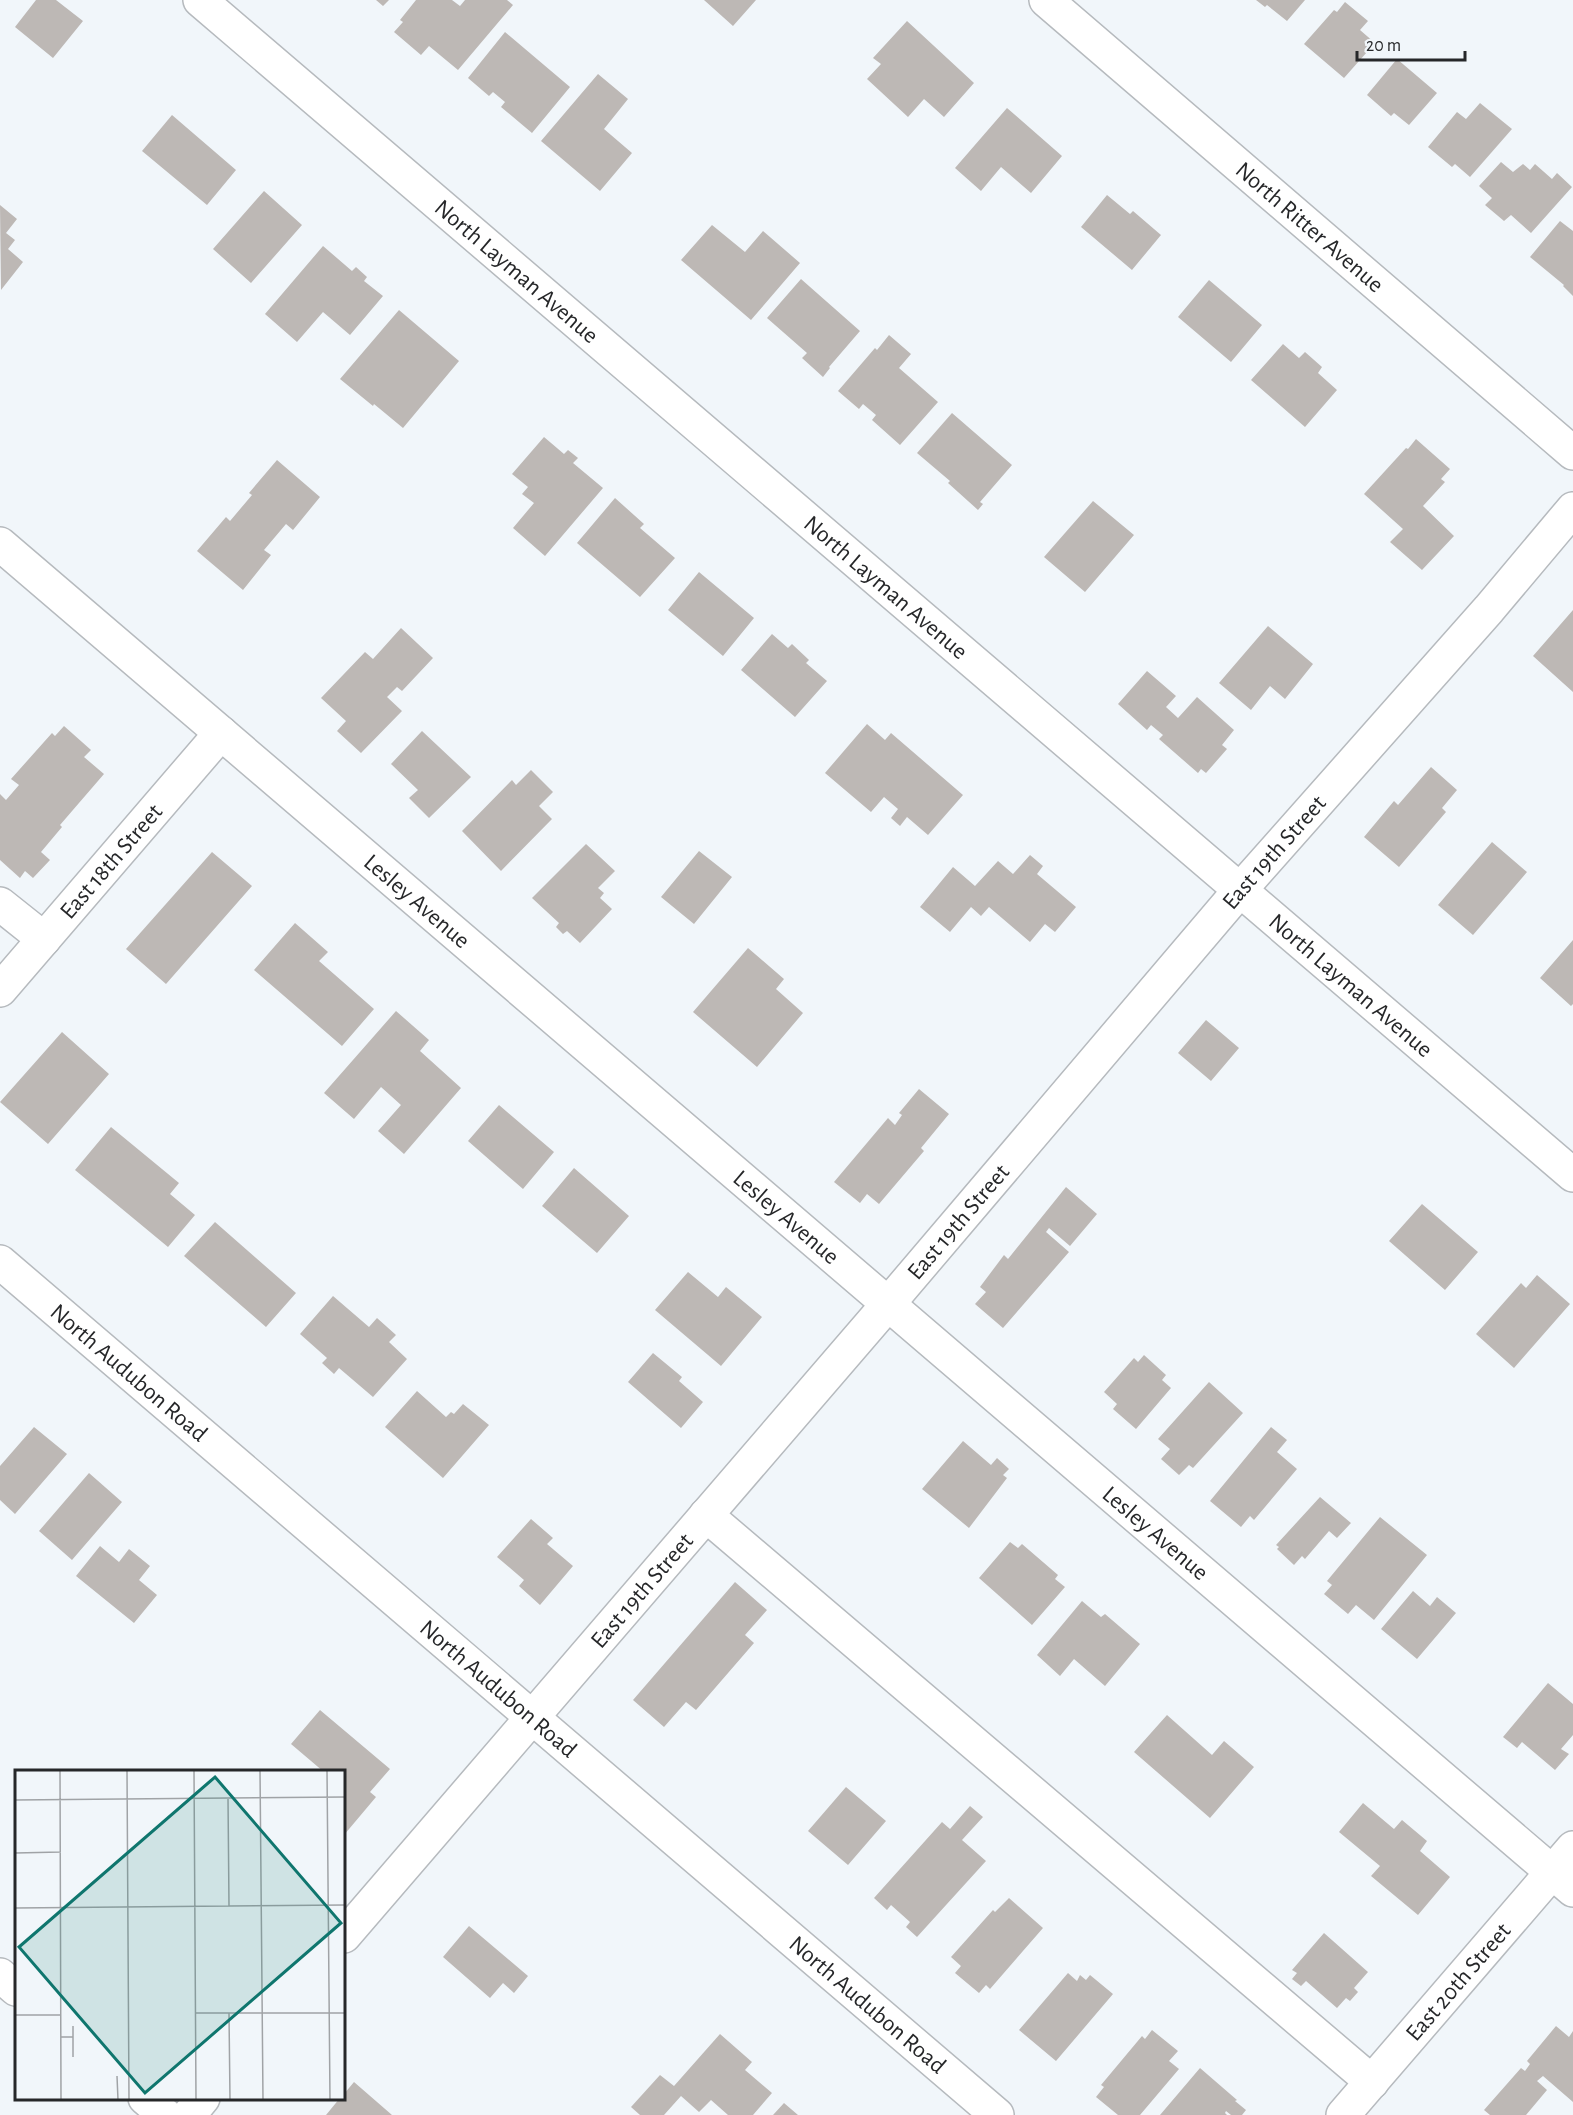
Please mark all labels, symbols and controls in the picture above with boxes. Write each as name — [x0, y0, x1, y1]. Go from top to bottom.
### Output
scale bar — [1357, 24, 1465, 62]
text: 20 m — [1366, 37, 1401, 55]
street label: North Ritter Avenue — [1231, 158, 1388, 297]
street label: North Layman Avenue — [430, 196, 603, 348]
street label: North Layman Avenue — [799, 512, 972, 664]
street label: East 19th Street — [1218, 791, 1331, 914]
street label: East 18th Street — [56, 799, 168, 924]
street label: Lesley Avenue — [359, 850, 474, 953]
street label: North Layman Avenue — [1264, 909, 1437, 1062]
street label: East 19th Street — [903, 1160, 1014, 1284]
street label: Lesley Avenue — [728, 1166, 843, 1269]
street label: North Audubon Road — [46, 1300, 211, 1447]
street label: Lesley Avenue — [1097, 1482, 1213, 1585]
street label: East 19th Street — [587, 1529, 698, 1653]
street label: North Audubon Road — [415, 1616, 581, 1763]
inset map — [15, 1770, 345, 2100]
street label: East 20th Street — [1402, 1919, 1516, 2046]
street label: North Audubon Road — [784, 1932, 950, 2079]

